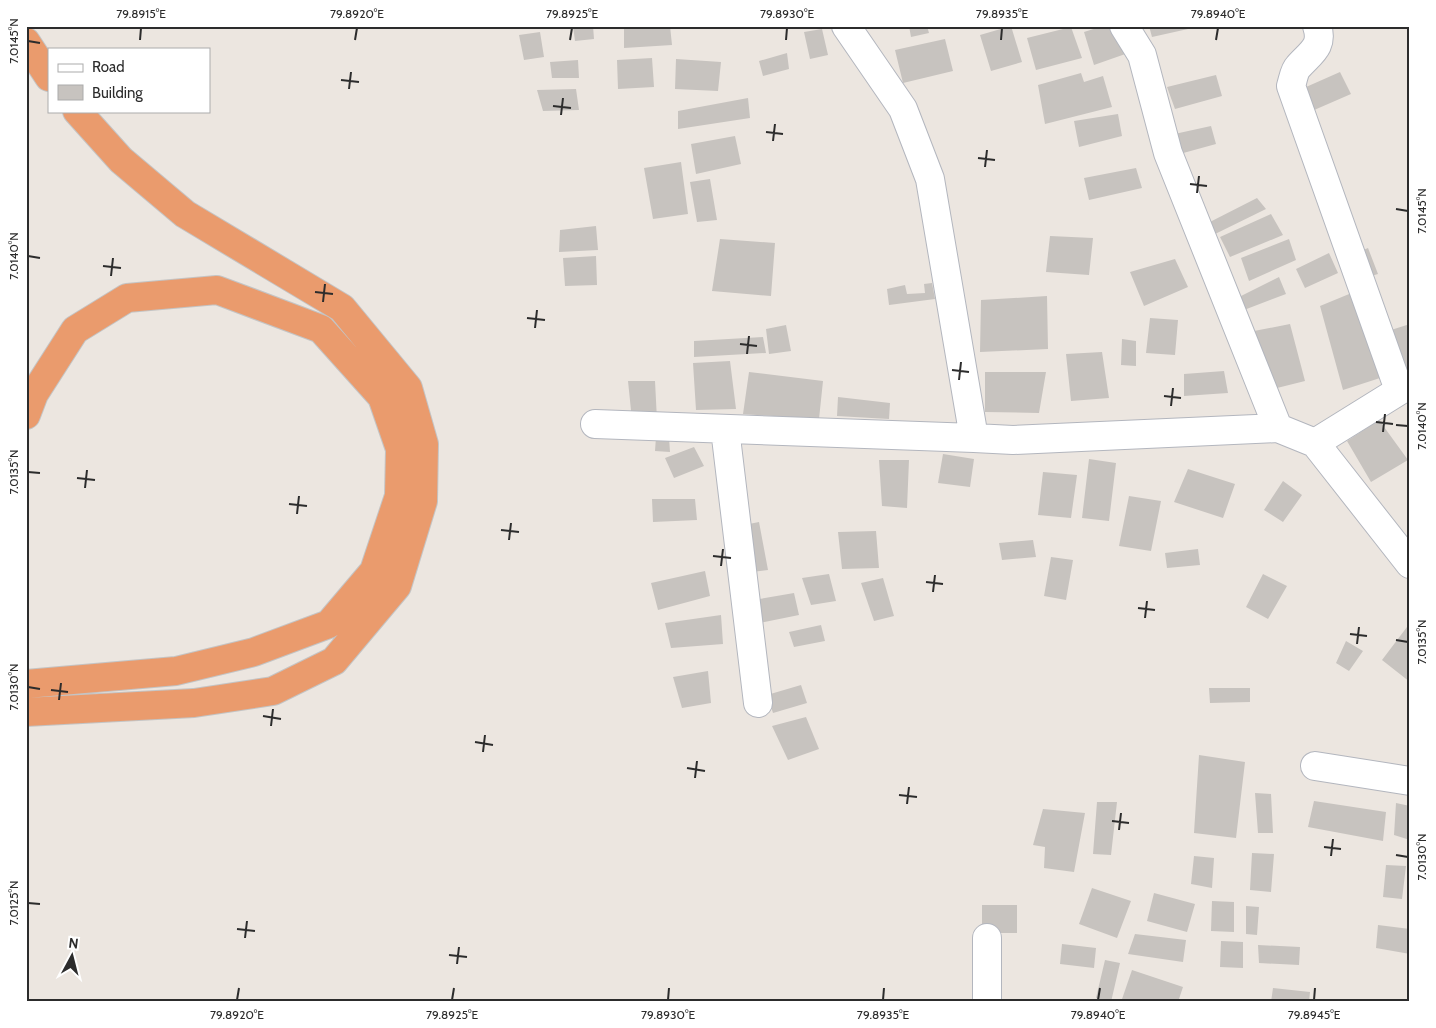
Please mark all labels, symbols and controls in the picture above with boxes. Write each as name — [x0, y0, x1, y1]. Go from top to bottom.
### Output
text: 79.8915°E — [116, 6, 166, 21]
text: 79.8920°E — [330, 6, 384, 21]
text: 79.8925°E — [546, 6, 598, 21]
text: 79.8930°E — [760, 6, 814, 21]
text: 79.8935°E — [976, 6, 1028, 21]
text: 79.8940°E — [1191, 6, 1246, 21]
text: 7.0145°N — [6, 18, 21, 64]
legend — [48, 48, 210, 112]
text: Road — [92, 58, 125, 76]
text: Building — [92, 84, 143, 102]
text: 7.0145°N — [1414, 188, 1429, 234]
text: 7.0140°N — [6, 232, 21, 280]
text: 7.0140°N — [1414, 402, 1429, 450]
text: 7.0135°N — [6, 449, 21, 495]
text: 7.0135°N — [1414, 619, 1429, 665]
text: 7.0130°N — [6, 664, 21, 710]
text: 7.0130°N — [1414, 834, 1429, 880]
text: 7.0125°N — [6, 881, 21, 925]
north arrow — [48, 930, 98, 980]
text: N — [68, 934, 80, 953]
text: 79.8920°E — [210, 1007, 264, 1022]
text: 79.8925°E — [426, 1007, 478, 1022]
text: 79.8930°E — [641, 1007, 695, 1022]
text: 79.8935°E — [857, 1007, 909, 1022]
text: 79.8940°E — [1071, 1007, 1126, 1022]
text: 79.8945°E — [1288, 1007, 1341, 1022]

